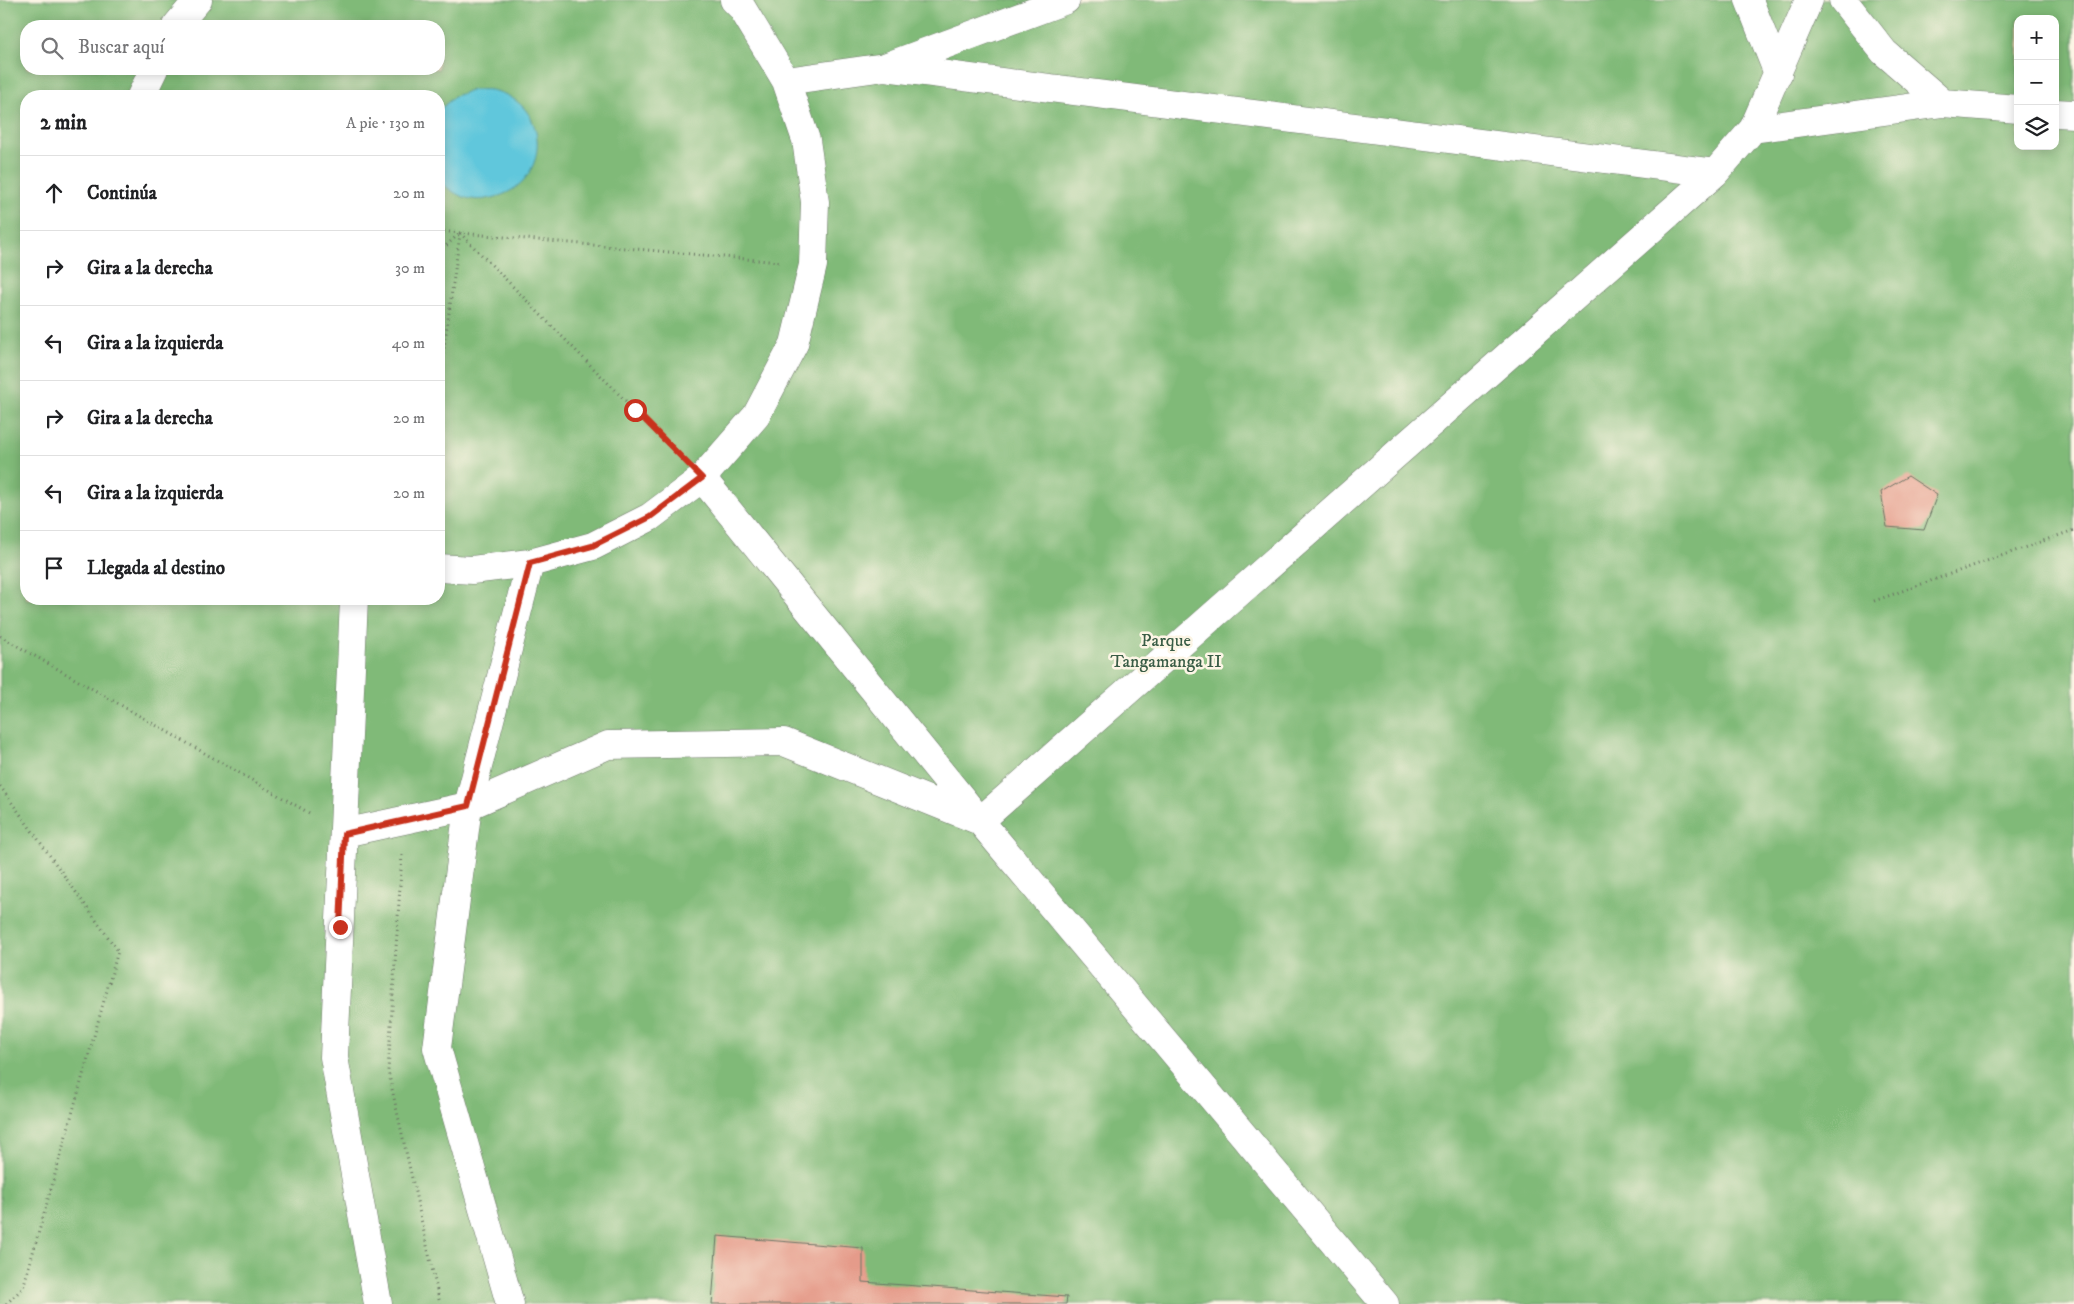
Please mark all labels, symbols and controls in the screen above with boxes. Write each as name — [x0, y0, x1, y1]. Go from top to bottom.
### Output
map controls — [2014, 15, 2059, 150]
button: + — [2014, 15, 2059, 60]
search box — [20, 20, 445, 75]
icon: search — [38, 34, 66, 62]
text: Buscar aquí — [78, 36, 164, 59]
button: − — [2014, 60, 2059, 105]
button: layers — [2014, 105, 2059, 150]
text: 2 min — [40, 110, 87, 136]
text: A pie · 130 m — [346, 113, 425, 133]
icon: ahead — [40, 179, 68, 207]
text: Continúa — [87, 182, 157, 205]
text: 20 m — [393, 183, 425, 203]
icon: right — [40, 254, 68, 282]
text: Gira a la derecha — [87, 257, 213, 280]
text: 30 m — [395, 258, 425, 278]
icon: left — [40, 329, 68, 357]
text: Gira a la izquierda — [87, 332, 223, 355]
text: 40 m — [392, 333, 425, 353]
route start — [624, 399, 647, 422]
icon: right — [40, 404, 68, 432]
text: Gira a la derecha — [87, 407, 213, 430]
text: 20 m — [393, 408, 425, 428]
icon: left — [40, 479, 68, 507]
text: Gira a la izquierda — [87, 482, 223, 505]
text: 20 m — [393, 483, 425, 503]
icon: arrive — [40, 554, 68, 582]
text: Llegada al destino — [87, 557, 225, 580]
park label: Parque Tangamanga II — [1110, 630, 1222, 673]
route end — [329, 916, 352, 939]

